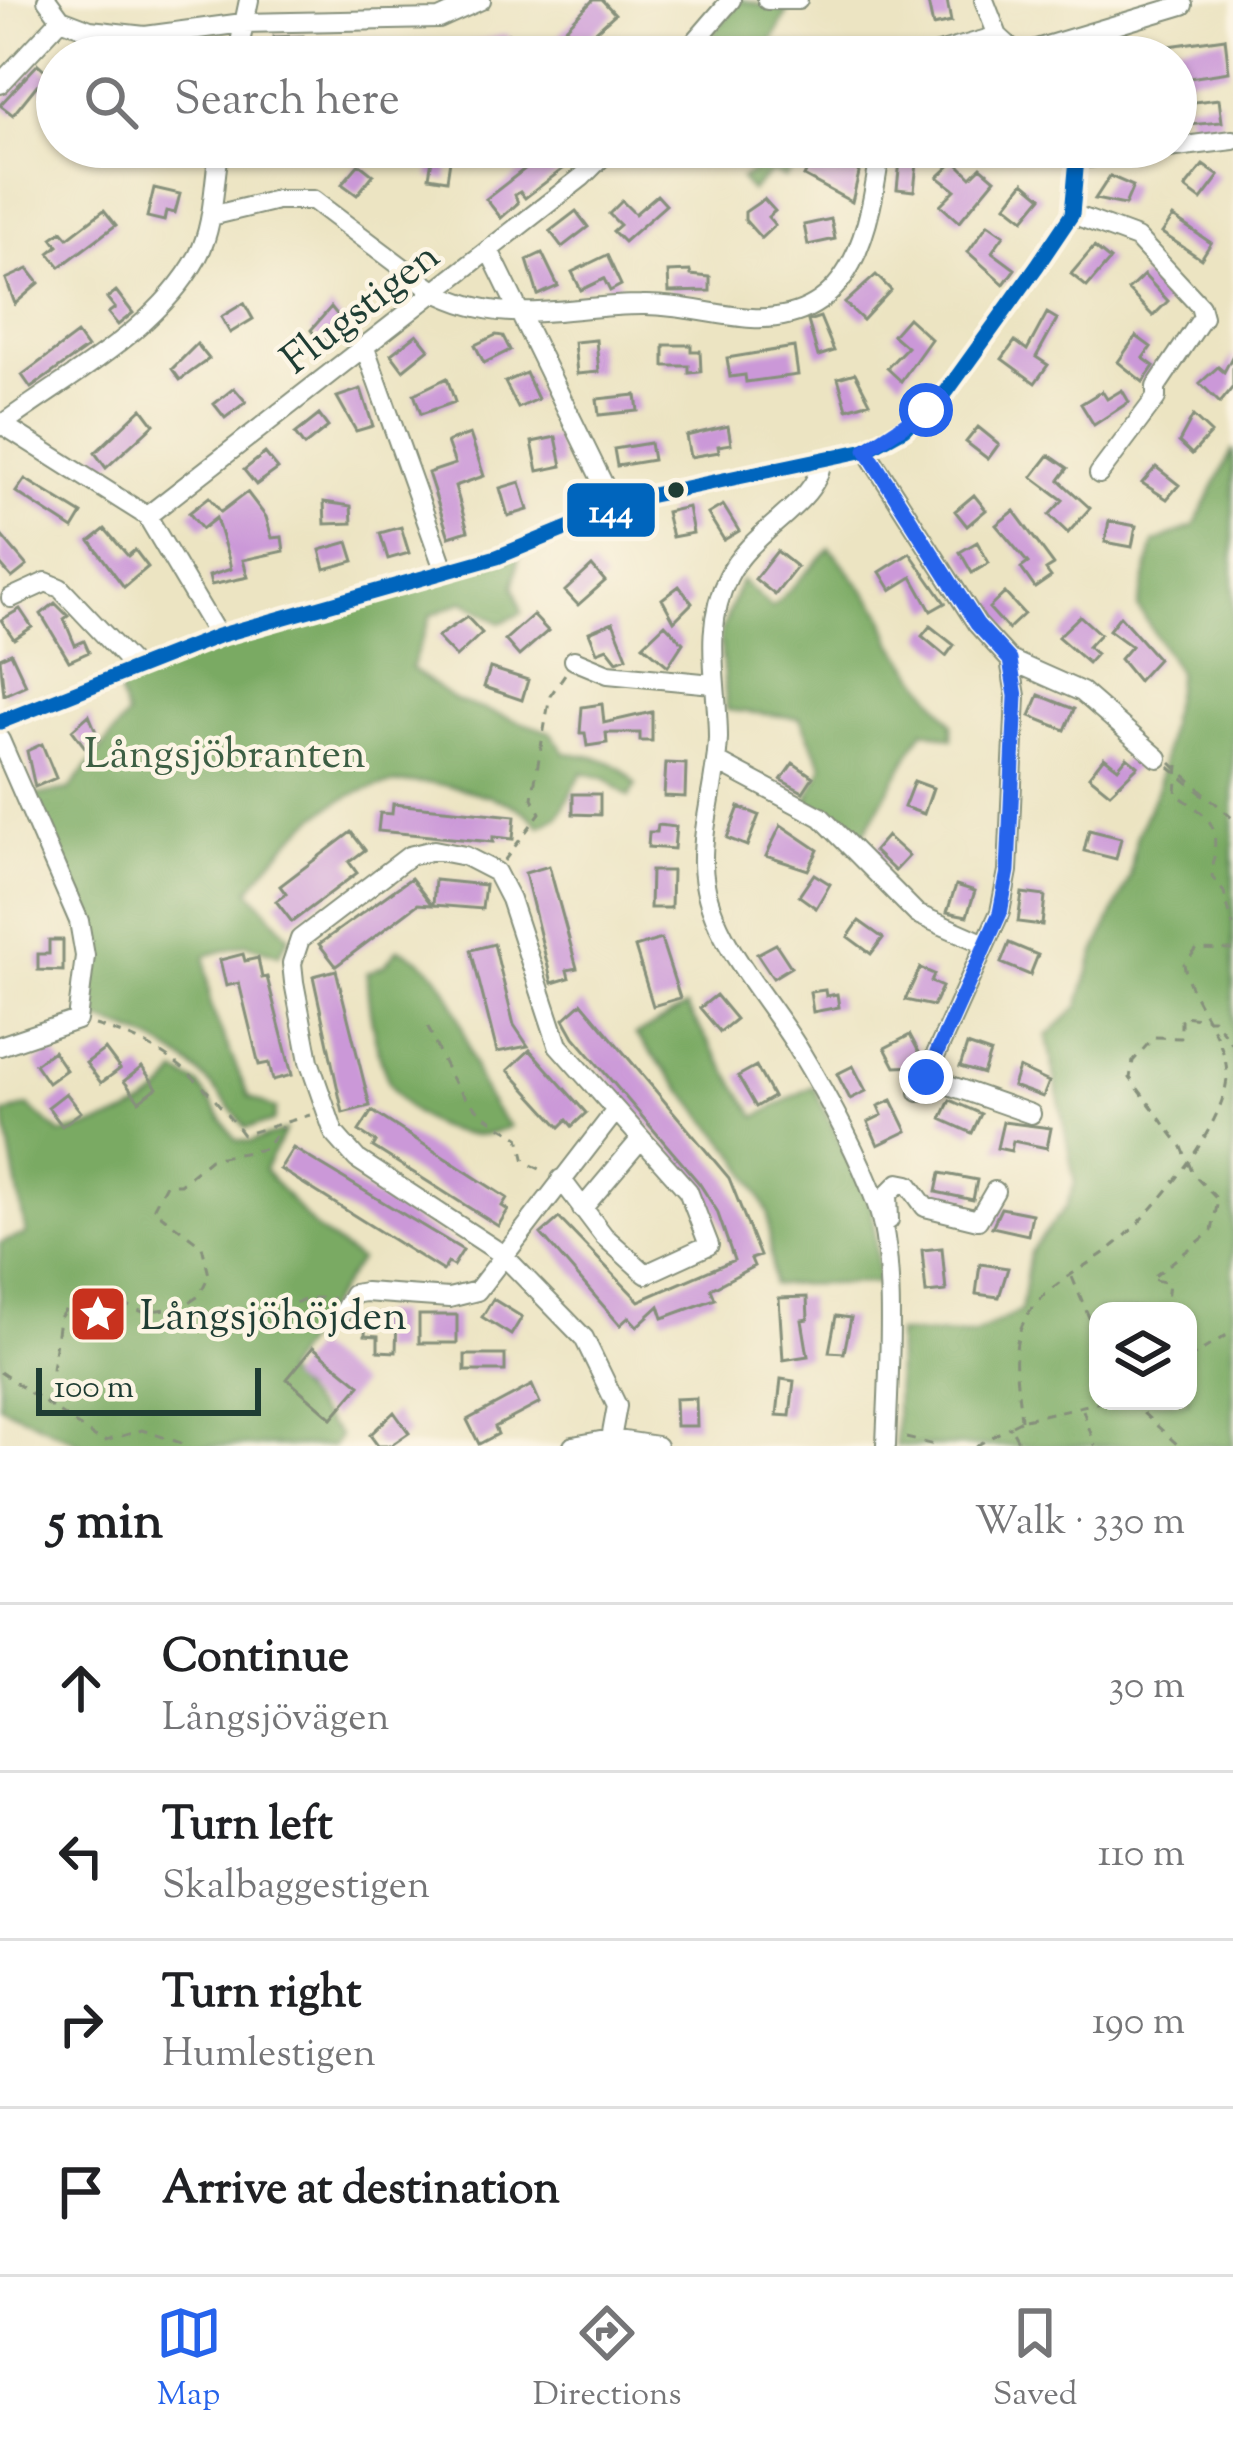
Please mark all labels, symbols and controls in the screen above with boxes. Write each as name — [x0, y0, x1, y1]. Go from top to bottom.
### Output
search box — [36, 36, 1197, 168]
icon: search — [78, 69, 144, 135]
text: Search here — [174, 70, 400, 135]
street label: Flugstigen — [270, 229, 454, 391]
route start — [899, 383, 953, 437]
unlabelled marker — [665, 479, 687, 501]
line badge: 144 — [565, 481, 657, 539]
text: 144 — [589, 490, 634, 538]
park label: Långsjöbranten — [84, 727, 366, 787]
route end — [899, 1050, 953, 1104]
place icon: Långsjöhöjden — [67, 1283, 129, 1345]
place label: Långsjöhöjden — [140, 1289, 407, 1349]
map controls — [1089, 1302, 1197, 1410]
button: layers — [1089, 1302, 1197, 1410]
scale bar — [36, 1362, 261, 1415]
text: 100 m — [54, 1365, 134, 1413]
text: 5 min — [48, 1488, 163, 1561]
text: Walk · 330 m — [975, 1496, 1185, 1552]
text: Continue — [162, 1627, 349, 1692]
icon: ahead — [48, 1655, 114, 1721]
text: 30 m — [1108, 1660, 1185, 1716]
text: Långsjövägen — [162, 1692, 390, 1748]
text: Turn left — [162, 1795, 333, 1860]
icon: left — [48, 1823, 114, 1889]
text: 110 m — [1098, 1828, 1185, 1884]
text: Skalbaggestigen — [162, 1860, 430, 1916]
text: Turn right — [162, 1963, 361, 2028]
icon: right — [48, 1991, 114, 2057]
text: 190 m — [1092, 1996, 1185, 2052]
text: Humlestigen — [162, 2028, 376, 2084]
icon: arrive — [48, 2159, 114, 2225]
text: Arrive at destination — [162, 2159, 560, 2224]
tab: Map — [156, 2300, 222, 2420]
tab: Directions — [533, 2300, 682, 2420]
tab: Saved — [993, 2300, 1077, 2420]

